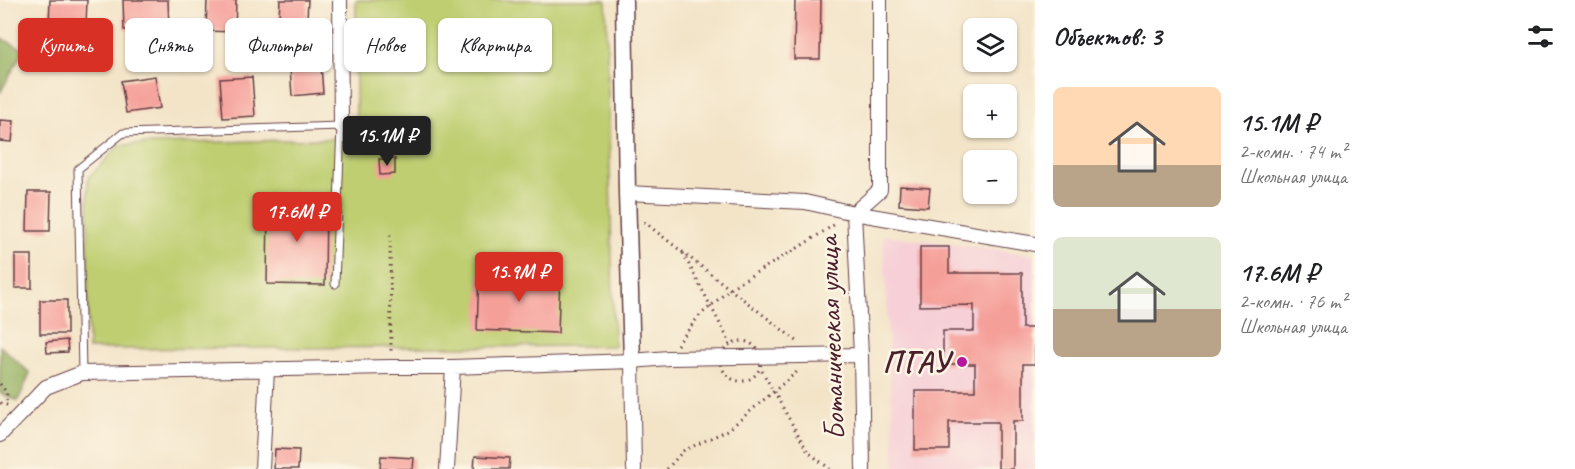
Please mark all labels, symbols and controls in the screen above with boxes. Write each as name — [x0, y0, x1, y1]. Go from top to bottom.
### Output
chip: Купить — [18, 18, 113, 72]
chip: Снять — [125, 18, 213, 72]
chip: Фильтры — [225, 18, 332, 72]
chip: Новое — [344, 18, 426, 72]
chip: Квартира — [438, 18, 552, 72]
map controls — [963, 18, 1017, 204]
button: layers — [963, 18, 1017, 72]
text: Объектов: 3 — [1053, 20, 1162, 53]
icon: filters — [1524, 20, 1557, 53]
button: + — [963, 84, 1017, 138]
text: 15.1M ₽ — [1239, 106, 1318, 139]
icon: home — [1101, 111, 1173, 183]
pin: 15.1M ₽ — [332, 116, 442, 167]
text: 15.1M ₽ — [357, 123, 417, 148]
text: 2-комн. · 74 m² — [1239, 139, 1347, 164]
button: − — [963, 150, 1017, 204]
text: Школьная улица — [1239, 164, 1347, 189]
pin: 17.6M ₽ — [242, 192, 352, 243]
text: 17.6M ₽ — [266, 199, 328, 224]
street label: Ботаническая улица — [808, 233, 854, 441]
pin: 15.9M ₽ — [464, 252, 574, 303]
text: 17.6M ₽ — [1239, 256, 1318, 289]
text: 15.9M ₽ — [489, 259, 549, 284]
icon: home — [1101, 261, 1173, 333]
text: 2-комн. · 76 m² — [1239, 289, 1347, 314]
text: Школьная улица — [1239, 314, 1347, 339]
place label: ПГАУ — [883, 343, 954, 381]
marker: ПГАУ — [955, 355, 969, 369]

